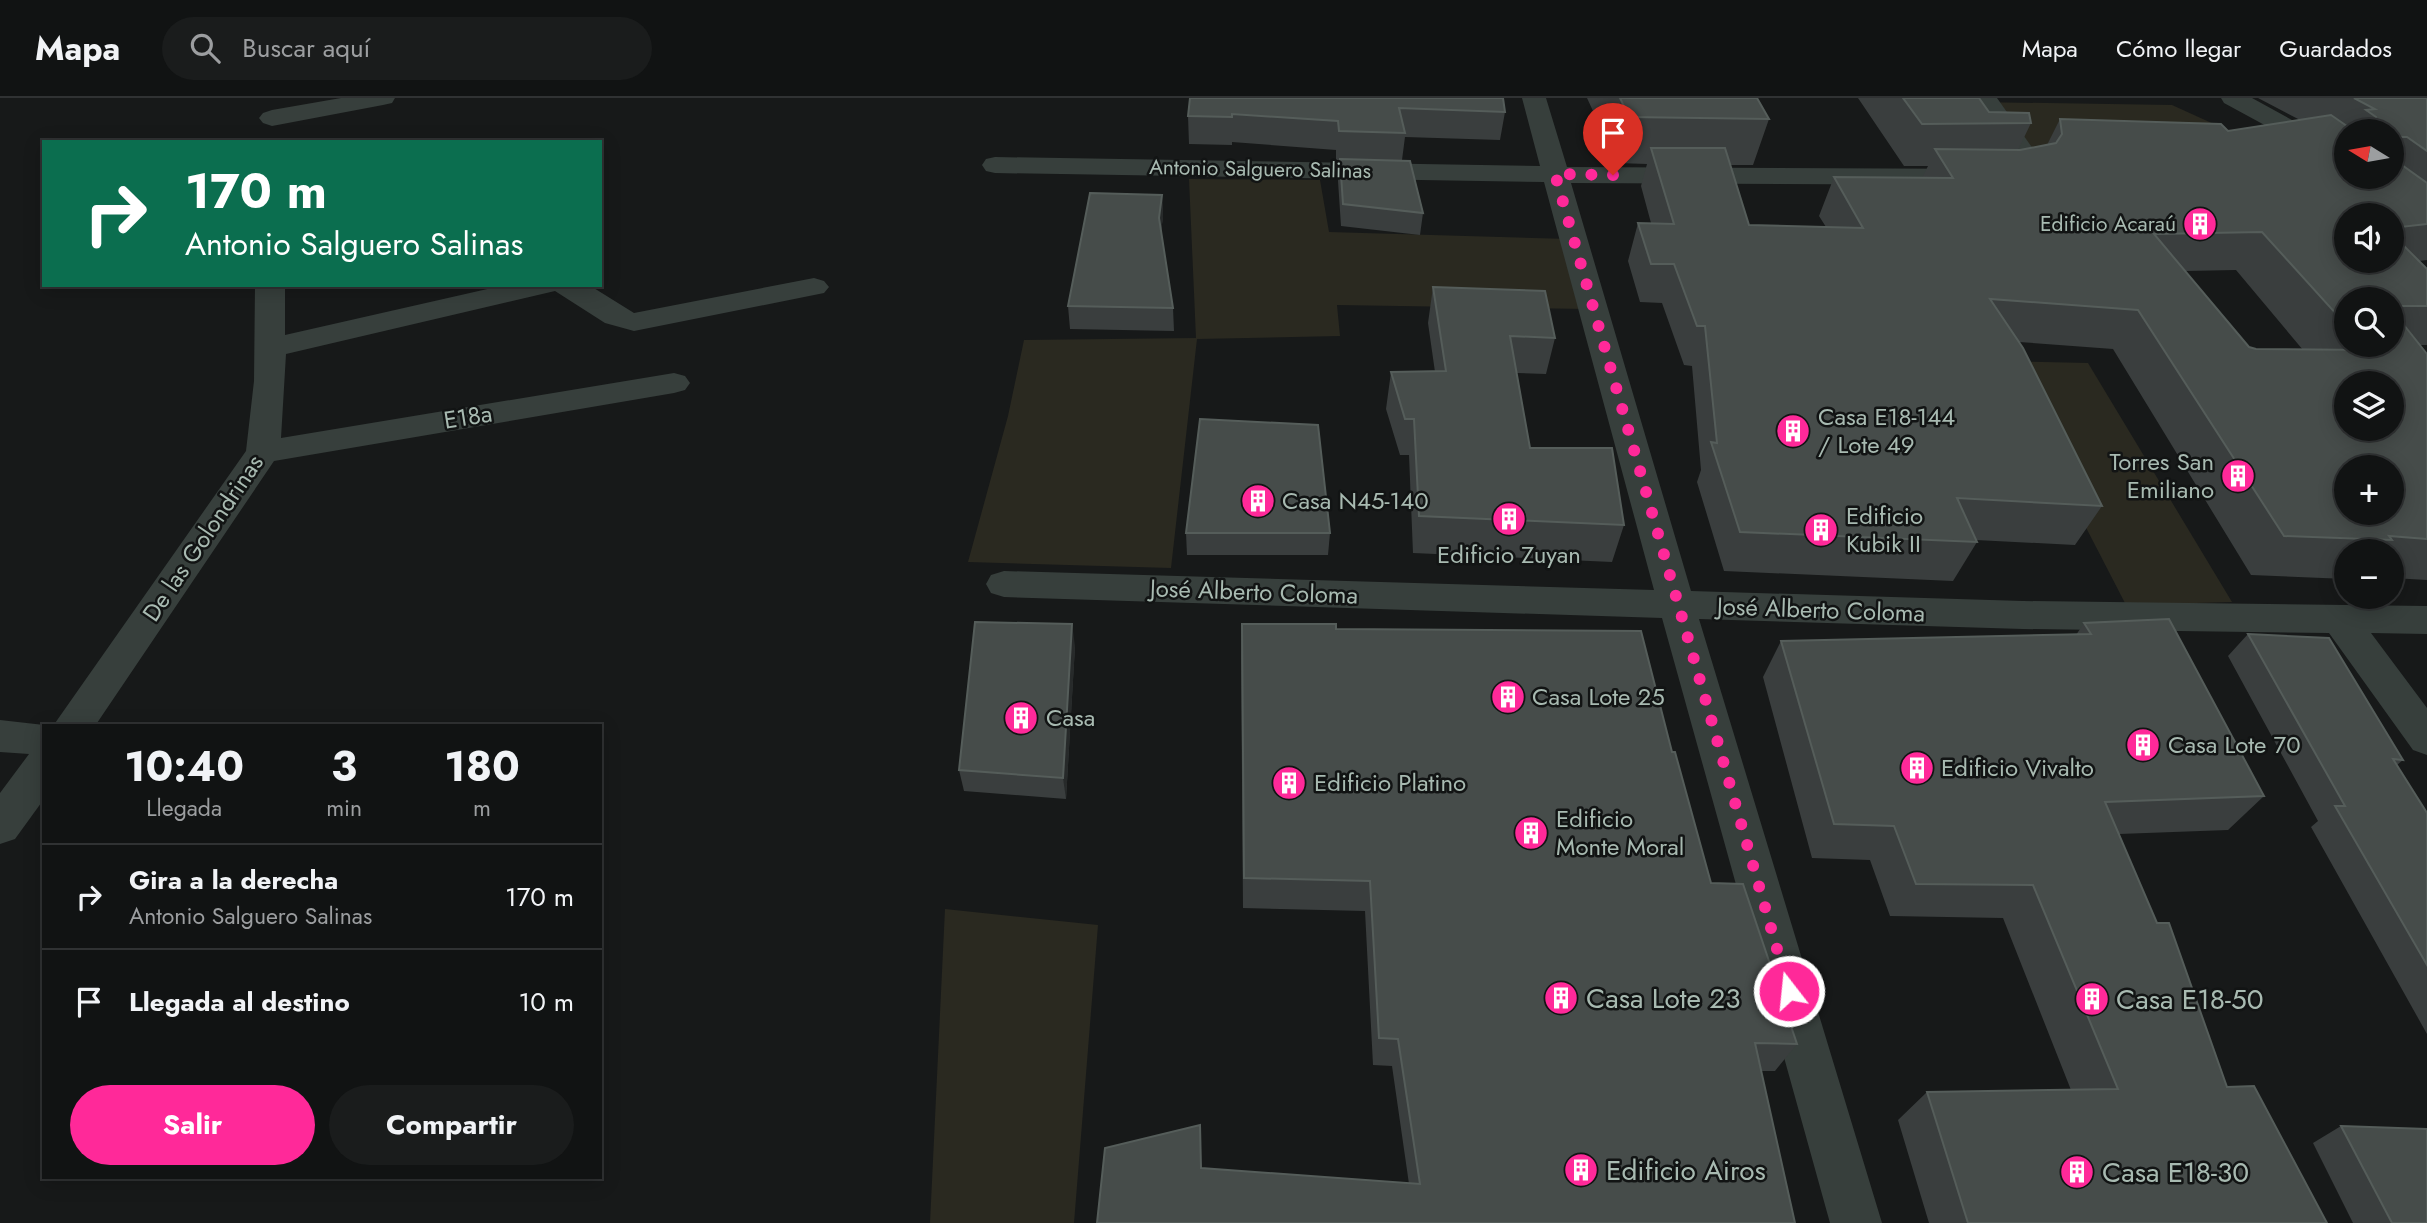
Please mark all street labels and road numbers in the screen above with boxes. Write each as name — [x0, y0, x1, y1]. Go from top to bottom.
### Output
street label: Antonio Salguero Salinas — [1149, 152, 1371, 186]
street label: E18a — [441, 395, 495, 438]
street label: De las Golondrinas — [134, 447, 272, 628]
street label: José Alberto Coloma — [1146, 570, 1359, 613]
street label: José Alberto Coloma — [1713, 588, 1926, 631]

